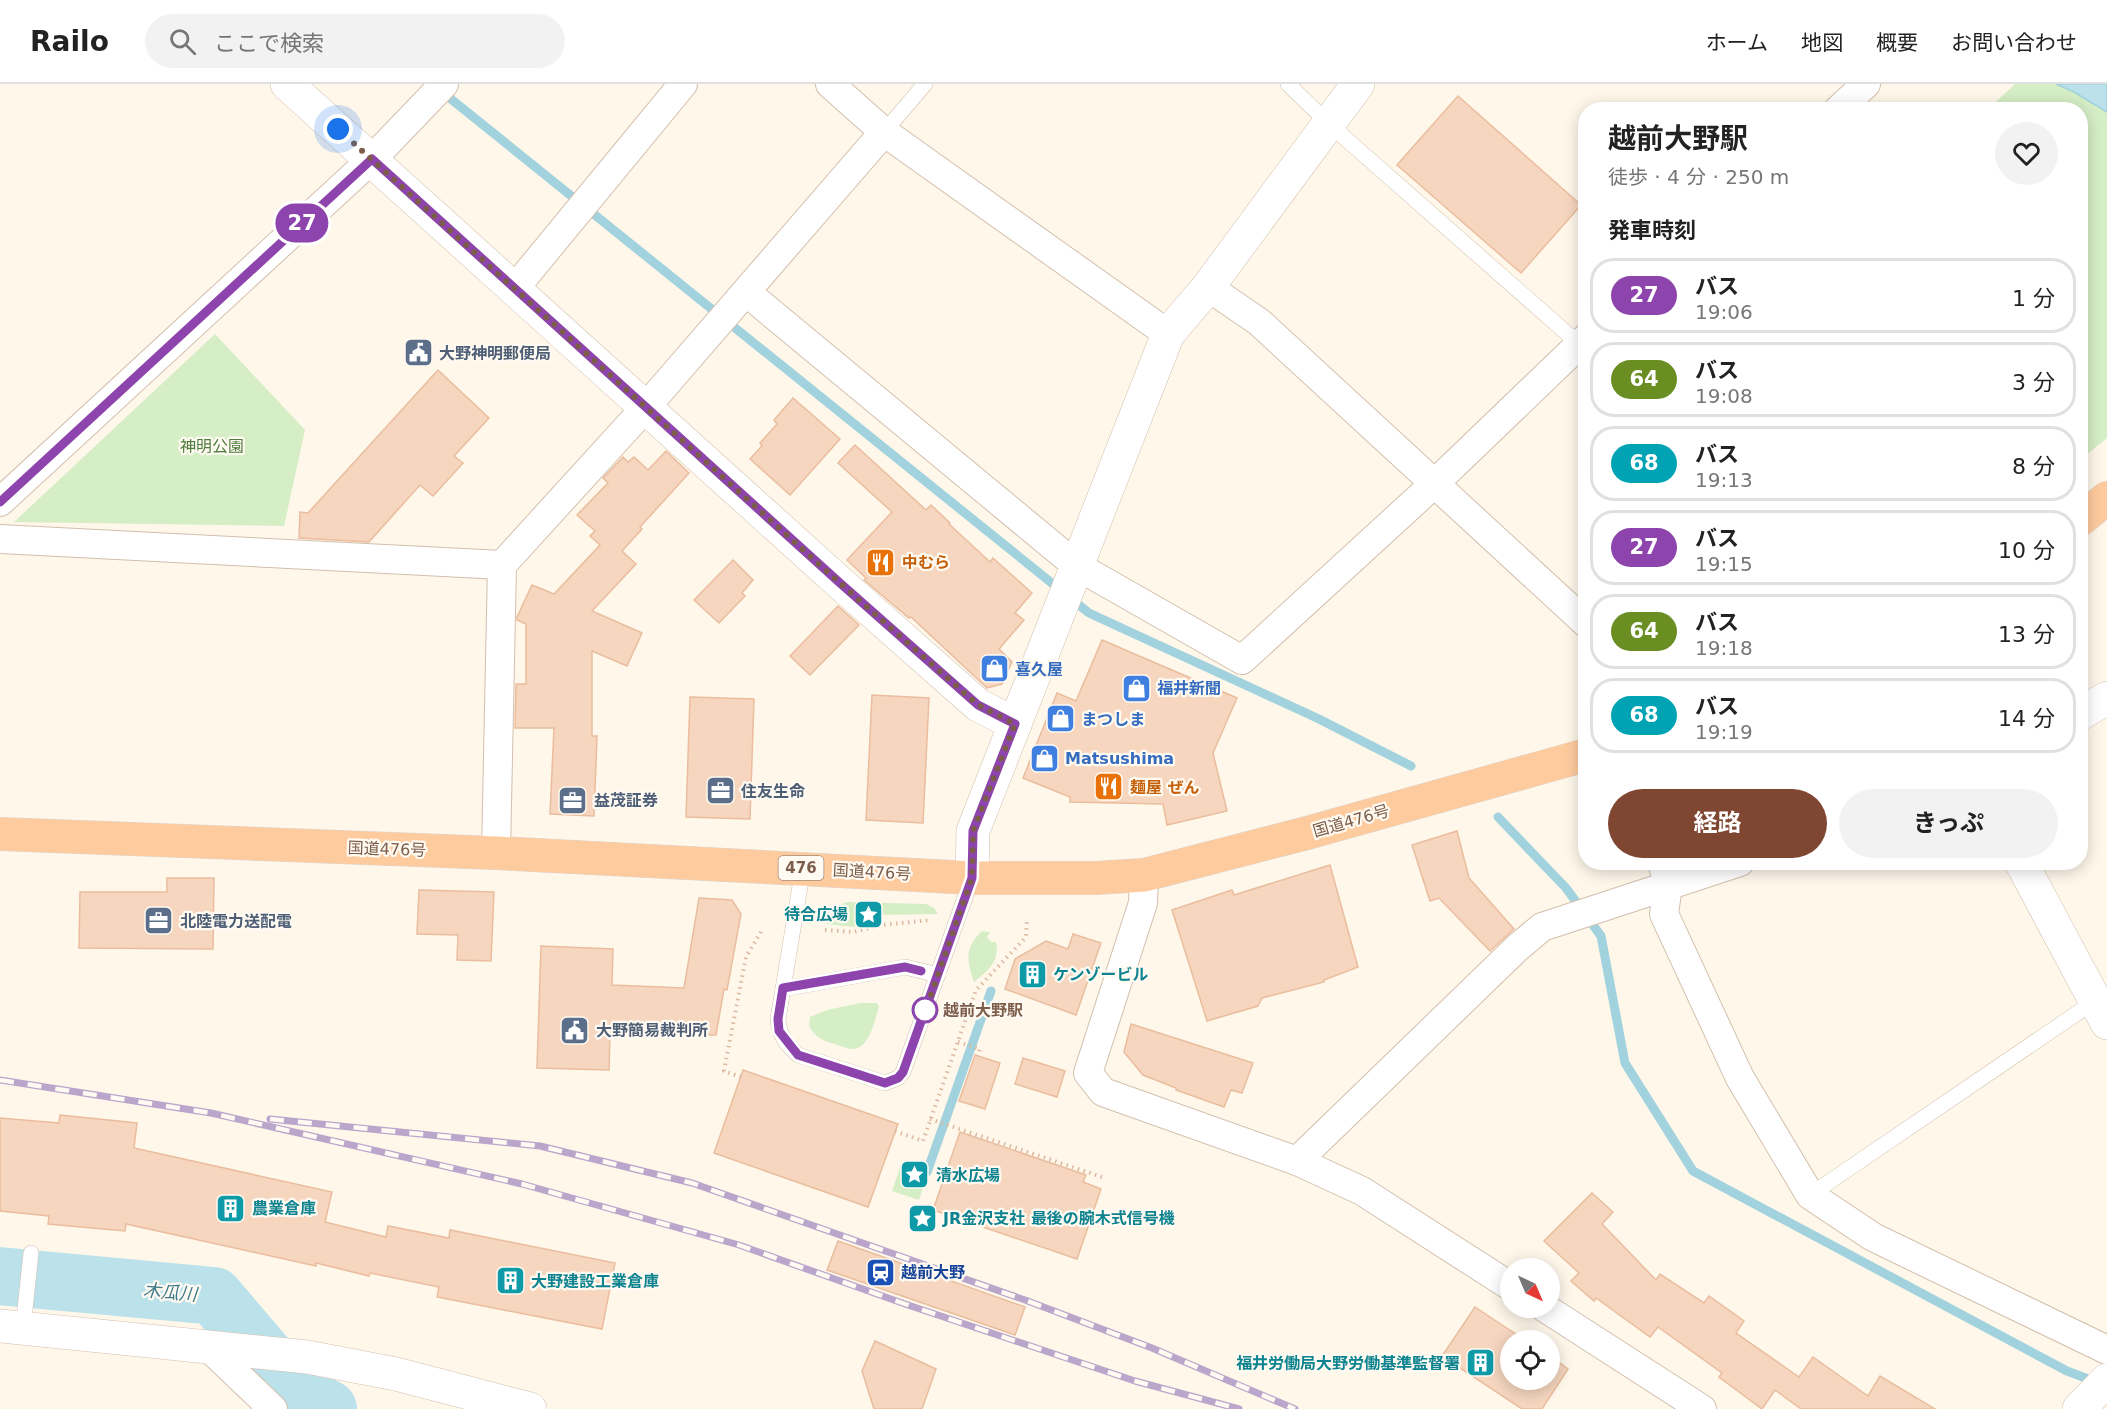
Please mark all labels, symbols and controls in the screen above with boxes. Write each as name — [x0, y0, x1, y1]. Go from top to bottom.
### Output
search box — [145, 14, 565, 68]
text: Railo — [30, 25, 109, 58]
icon: search — [166, 25, 199, 58]
text: ここで検索 — [214, 31, 324, 56]
text: ホーム — [1706, 31, 1768, 55]
text: 地図 — [1801, 31, 1843, 55]
text: 概要 — [1876, 31, 1918, 55]
text: お問い合わせ — [1951, 31, 2077, 55]
your location — [323, 114, 353, 144]
text: 越前大野駅 — [1608, 122, 1748, 155]
button: heart — [1995, 122, 2058, 185]
text: 徒歩 · 4 分 · 250 m — [1608, 165, 1789, 189]
line badge: 27 — [275, 204, 329, 242]
text: 27 — [287, 211, 317, 235]
text: 発車時刻 — [1608, 218, 1696, 243]
text: バス — [1695, 274, 1739, 299]
text: 27 — [1629, 283, 1659, 307]
text: 1 分 — [2012, 286, 2055, 311]
text: 19:06 — [1695, 300, 1753, 324]
public building icon: 大野神明郵便局 — [402, 337, 434, 369]
place label: 大野神明郵便局 — [439, 344, 551, 363]
text: バス — [1695, 358, 1739, 383]
text: 64 — [1629, 367, 1659, 391]
text: 3 分 — [2012, 370, 2055, 395]
text: 19:08 — [1695, 384, 1753, 408]
park label: 神明公園 — [180, 437, 244, 456]
text: バス — [1695, 442, 1739, 467]
text: 68 — [1629, 451, 1659, 475]
text: 8 分 — [2012, 454, 2055, 479]
text: 19:13 — [1695, 468, 1753, 492]
text: バス — [1695, 526, 1739, 551]
text: 27 — [1629, 535, 1659, 559]
text: 10 分 — [1998, 538, 2055, 563]
restaurant icon: 中むら — [865, 546, 897, 578]
text: 19:15 — [1695, 552, 1753, 576]
place label: 中むら — [902, 553, 950, 572]
text: バス — [1695, 610, 1739, 635]
text: 64 — [1629, 619, 1659, 643]
text: 13 分 — [1998, 622, 2055, 647]
text: 19:18 — [1695, 636, 1753, 660]
shop icon: 喜久屋 — [978, 653, 1010, 685]
place label: 喜久屋 — [1015, 660, 1063, 679]
shop icon: 福井新聞 — [1120, 672, 1152, 704]
place label: 福井新聞 — [1157, 679, 1221, 698]
text: バス — [1695, 694, 1739, 719]
shop icon: まつしま — [1044, 703, 1076, 735]
text: 68 — [1629, 703, 1659, 727]
text: 14 分 — [1998, 706, 2055, 731]
place label: まつしま — [1081, 710, 1145, 729]
text: 19:19 — [1695, 720, 1753, 744]
shop icon: Matsushima — [1028, 742, 1060, 774]
place label: Matsushima — [1065, 749, 1174, 768]
restaurant icon: 麺屋 ぜん — [1093, 771, 1125, 803]
office icon: 住友生命 — [704, 775, 736, 807]
place label: 麺屋 ぜん — [1130, 778, 1200, 797]
place label: 住友生命 — [740, 782, 805, 801]
office icon: 益茂証券 — [557, 784, 589, 816]
button: 経路 — [1608, 789, 1827, 858]
button: きっぷ — [1839, 789, 2058, 858]
place label: 益茂証券 — [594, 791, 658, 810]
street label: 国道476号 — [1311, 801, 1391, 841]
street label: 国道476号 — [347, 838, 427, 860]
road number: 476 — [778, 856, 824, 880]
street label: 国道476号 — [832, 860, 912, 884]
place icon: 待合広場 — [853, 898, 885, 930]
office icon: 北陸電力送配電 — [143, 905, 175, 937]
place label: 待合広場 — [784, 905, 848, 924]
place label: 北陸電力送配電 — [180, 912, 292, 931]
building icon: ケンゾービル — [1016, 958, 1048, 990]
place label: ケンゾービル — [1053, 965, 1149, 984]
marker: 越前大野駅 — [912, 997, 938, 1023]
place label: 越前大野駅 — [943, 1001, 1023, 1020]
public building icon: 大野簡易裁判所 — [559, 1014, 591, 1046]
place label: 大野簡易裁判所 — [596, 1021, 708, 1040]
place icon: 清水広場 — [899, 1159, 931, 1191]
place label: 清水広場 — [936, 1166, 1000, 1185]
building icon: 農業倉庫 — [215, 1192, 247, 1224]
place label: 農業倉庫 — [252, 1199, 316, 1218]
place icon: JR金沢支社 最後の腕木式信号機 — [906, 1202, 938, 1234]
place label: JR金沢支社 最後の腕木式信号機 — [942, 1209, 1175, 1228]
station icon: 越前大野 — [864, 1256, 896, 1288]
north arrow — [1500, 1258, 1560, 1318]
map controls — [1500, 1258, 1560, 1390]
place label: 越前大野 — [901, 1263, 965, 1282]
building icon: 大野建設工業倉庫 — [494, 1265, 526, 1297]
place label: 大野建設工業倉庫 — [531, 1272, 659, 1291]
water label: 木瓜川 — [142, 1279, 200, 1305]
button: locate — [1500, 1330, 1560, 1390]
building icon: 福井労働局大野労働基準監督署 — [1465, 1347, 1497, 1379]
place label: 福井労働局大野労働基準監督署 — [1236, 1354, 1460, 1373]

